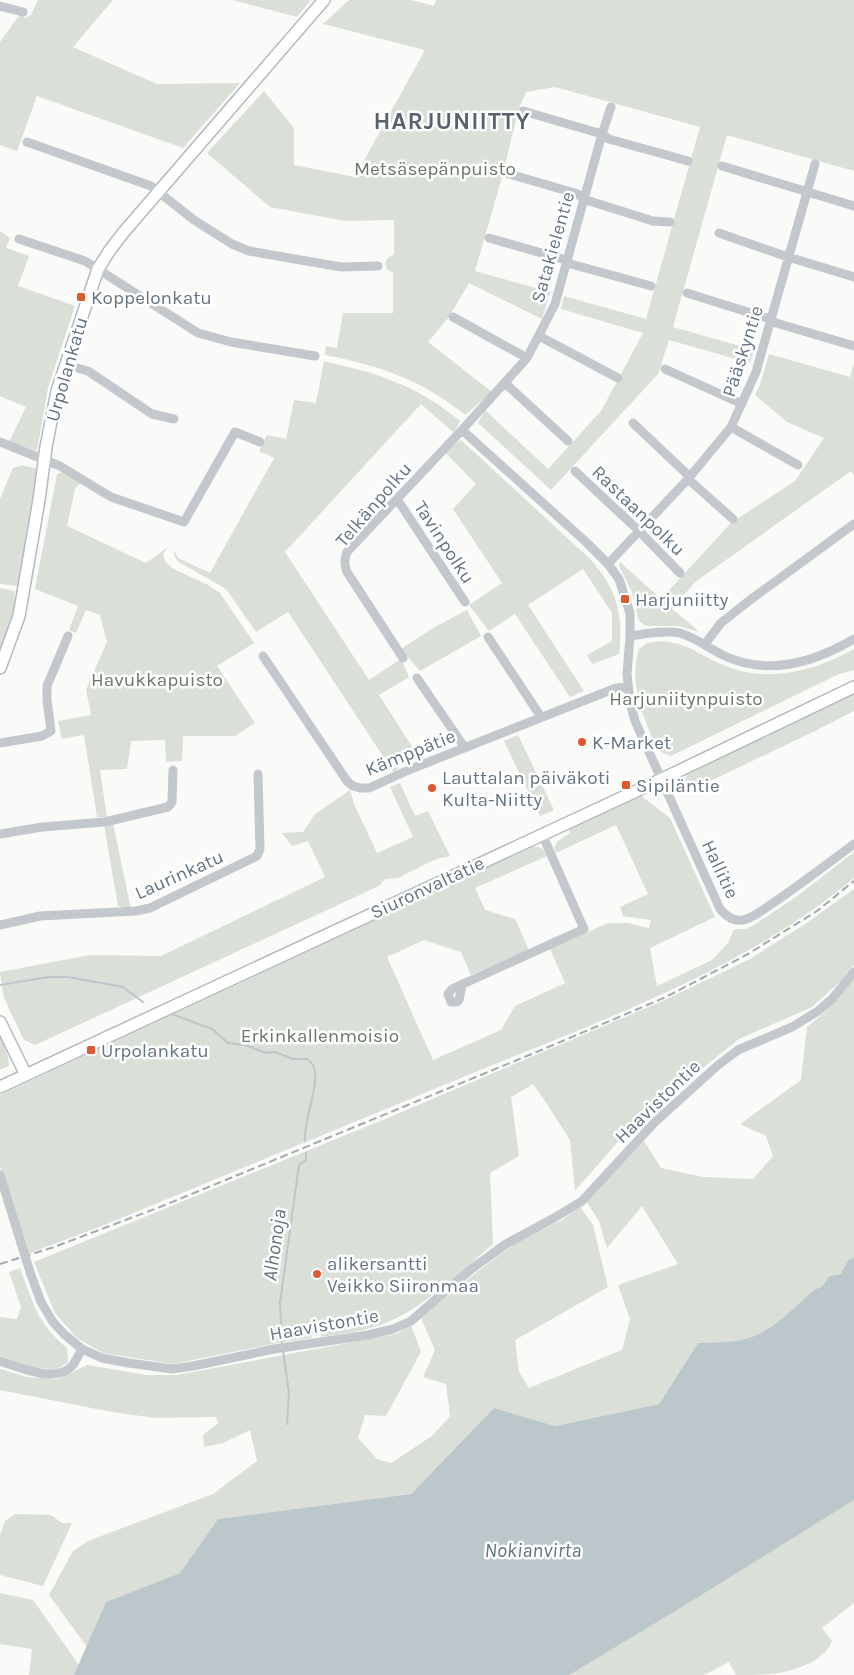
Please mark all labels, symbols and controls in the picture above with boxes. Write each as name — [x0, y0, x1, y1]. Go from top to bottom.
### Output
district label: HARJUNIITTY — [373, 107, 531, 135]
park label: Metsäsepänpuisto — [354, 158, 516, 180]
street label: Satakielentie — [527, 189, 579, 305]
place label: Koppelonkatu — [91, 287, 212, 309]
marker: Koppelonkatu — [75, 291, 87, 303]
street label: Pääskyntie — [718, 303, 768, 400]
street label: Urpolankatu — [42, 314, 92, 424]
street label: Telkänpolku — [331, 458, 416, 551]
street label: Rastaanpolku — [587, 461, 689, 561]
street label: Tavinpolku — [409, 497, 479, 588]
place label: Harjuniitty — [635, 589, 729, 611]
marker: Harjuniitty — [619, 593, 631, 605]
park label: Havukkapuisto — [91, 669, 223, 691]
park label: Harjuniitynpuisto — [609, 688, 763, 710]
street label: Kämppätie — [362, 725, 459, 781]
place label: K-Market — [592, 732, 671, 754]
marker: K-Market — [576, 736, 588, 748]
place label: Lauttalan päiväkoti Kulta-Niitty — [442, 767, 610, 811]
place label: Sipiläntie — [636, 775, 720, 797]
marker: Sipiläntie — [620, 779, 632, 791]
marker: Lauttalan päiväkoti Kulta-Niitty — [426, 782, 438, 794]
street label: Hallitie — [697, 837, 743, 902]
street label: Laurinkatu — [132, 846, 227, 904]
street label: Siuronvaltatie — [367, 852, 488, 924]
park label: Erkinkallenmoisio — [241, 1025, 399, 1047]
place label: Urpolankatu — [101, 1040, 209, 1062]
marker: Urpolankatu — [85, 1044, 97, 1056]
street label: Haavistontie — [610, 1055, 705, 1148]
water label: Alhonoja — [258, 1208, 291, 1283]
place label: alikersantti Veikko Siironmaa — [327, 1253, 479, 1297]
marker: alikersantti Veikko Siironmaa — [311, 1268, 323, 1280]
street label: Haavistontie — [268, 1305, 380, 1345]
water label: Nokianvirta — [485, 1539, 581, 1562]

